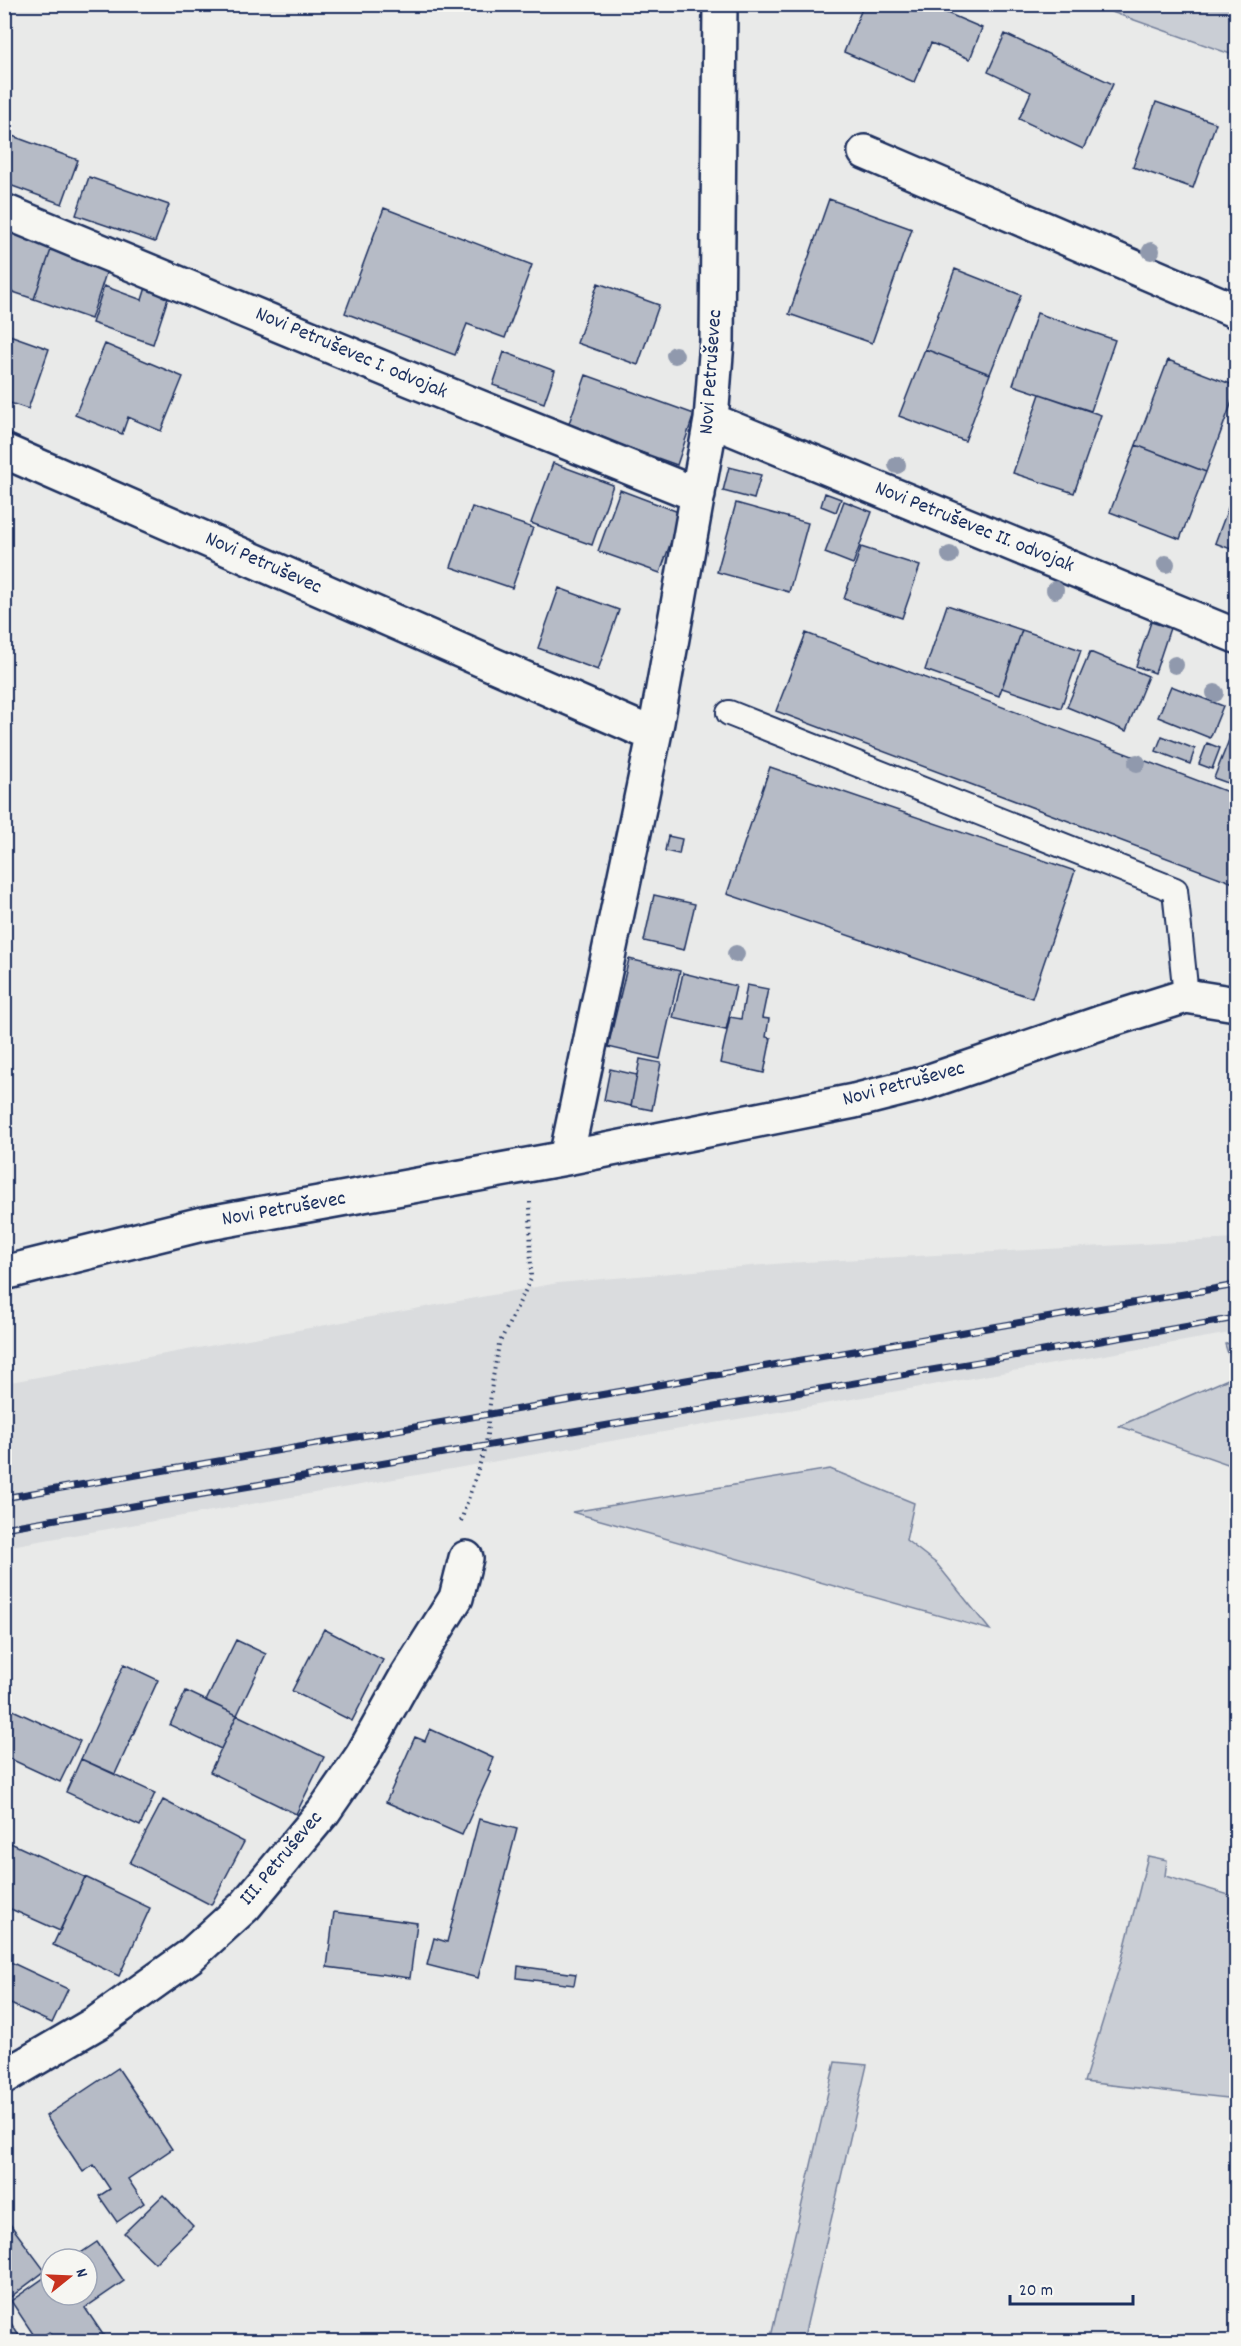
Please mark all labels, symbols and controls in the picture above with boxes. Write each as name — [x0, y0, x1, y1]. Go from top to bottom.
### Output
street label: Novi Petruševec I. odvojak — [250, 300, 452, 408]
street label: Novi Petruševec — [693, 308, 731, 436]
street label: Novi Petruševec II. odvojak — [870, 474, 1078, 582]
street label: Novi Petruševec — [200, 525, 326, 603]
street label: Novi Petruševec — [840, 1054, 968, 1116]
street label: Novi Petruševec — [220, 1184, 348, 1236]
street label: III. Petruševec — [233, 1805, 331, 1913]
north arrow — [39, 2247, 99, 2307]
text: N — [69, 2266, 93, 2281]
scale bar — [1010, 2268, 1133, 2306]
text: 20 m — [1019, 2279, 1053, 2304]

